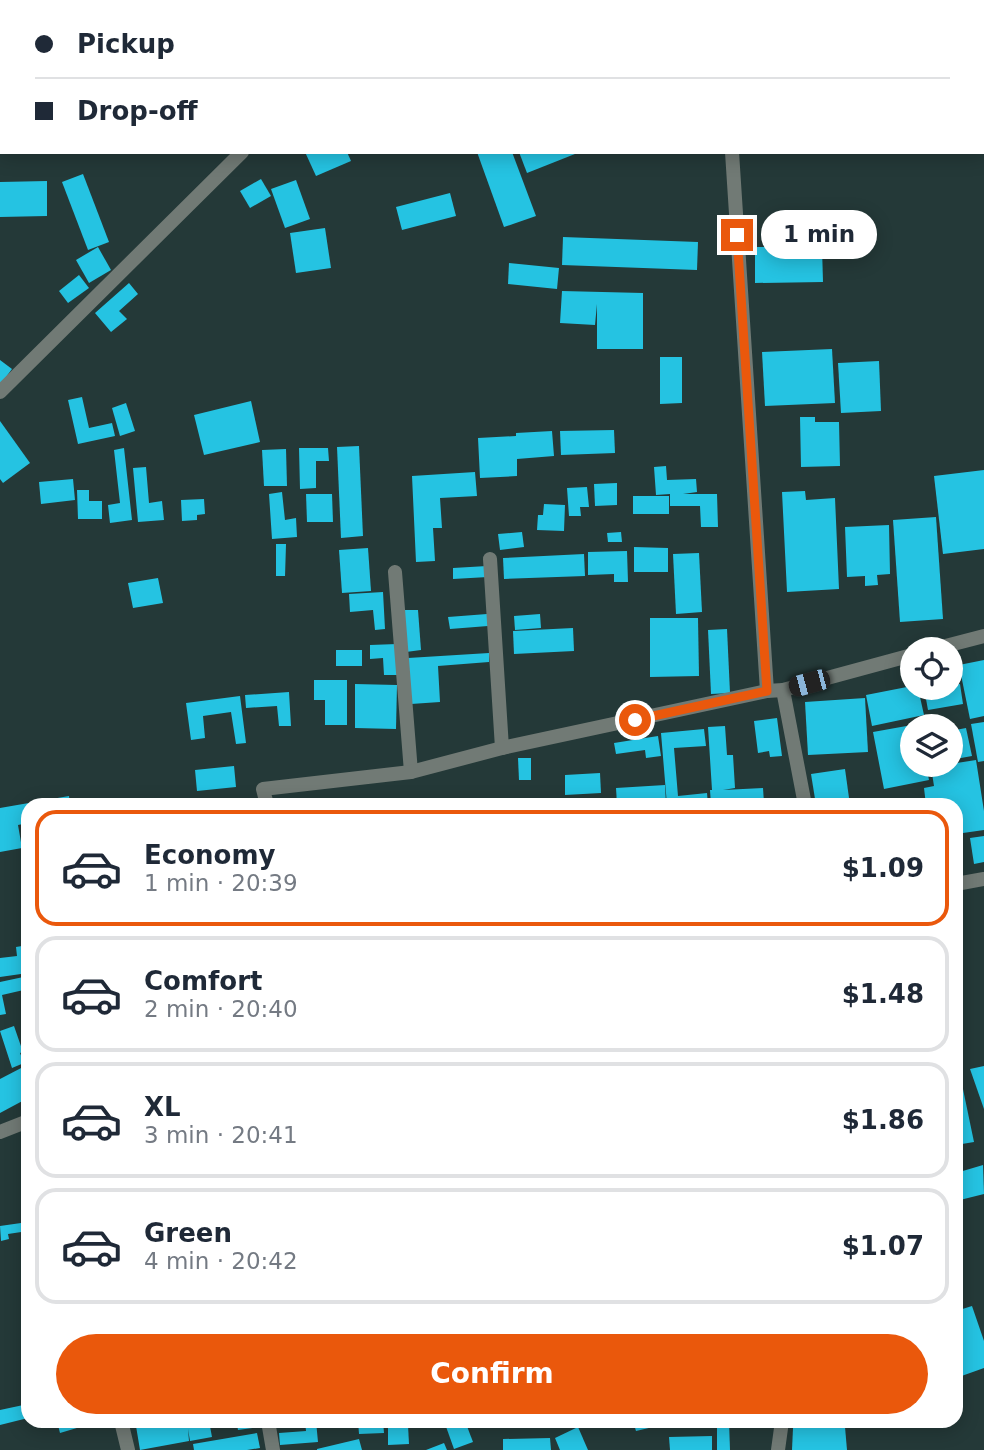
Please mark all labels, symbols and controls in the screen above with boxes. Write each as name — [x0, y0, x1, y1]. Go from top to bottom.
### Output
text: Pickup — [77, 29, 175, 59]
text: Drop-off — [77, 96, 198, 126]
callout: 1 min — [762, 210, 877, 260]
route end — [721, 219, 753, 251]
text: 1 min — [783, 221, 855, 247]
map controls — [900, 637, 963, 777]
button: locate — [900, 637, 963, 700]
car — [786, 667, 833, 699]
route start — [619, 704, 651, 736]
button: layers — [900, 714, 963, 777]
icon: car — [60, 837, 123, 900]
text: Economy — [144, 840, 275, 870]
text: $1.09 — [842, 853, 924, 883]
text: 1 min · 20:39 — [144, 870, 298, 896]
icon: car — [60, 963, 123, 1026]
text: Comfort — [144, 966, 262, 996]
text: $1.48 — [842, 979, 924, 1009]
text: 2 min · 20:40 — [144, 996, 298, 1022]
icon: car — [60, 1089, 123, 1152]
text: XL — [144, 1092, 181, 1122]
text: $1.86 — [842, 1105, 924, 1135]
text: 3 min · 20:41 — [144, 1122, 298, 1148]
icon: car — [60, 1215, 123, 1278]
text: Green — [144, 1218, 232, 1248]
text: $1.07 — [842, 1231, 924, 1261]
text: 4 min · 20:42 — [144, 1248, 298, 1274]
button: Confirm — [56, 1334, 928, 1414]

